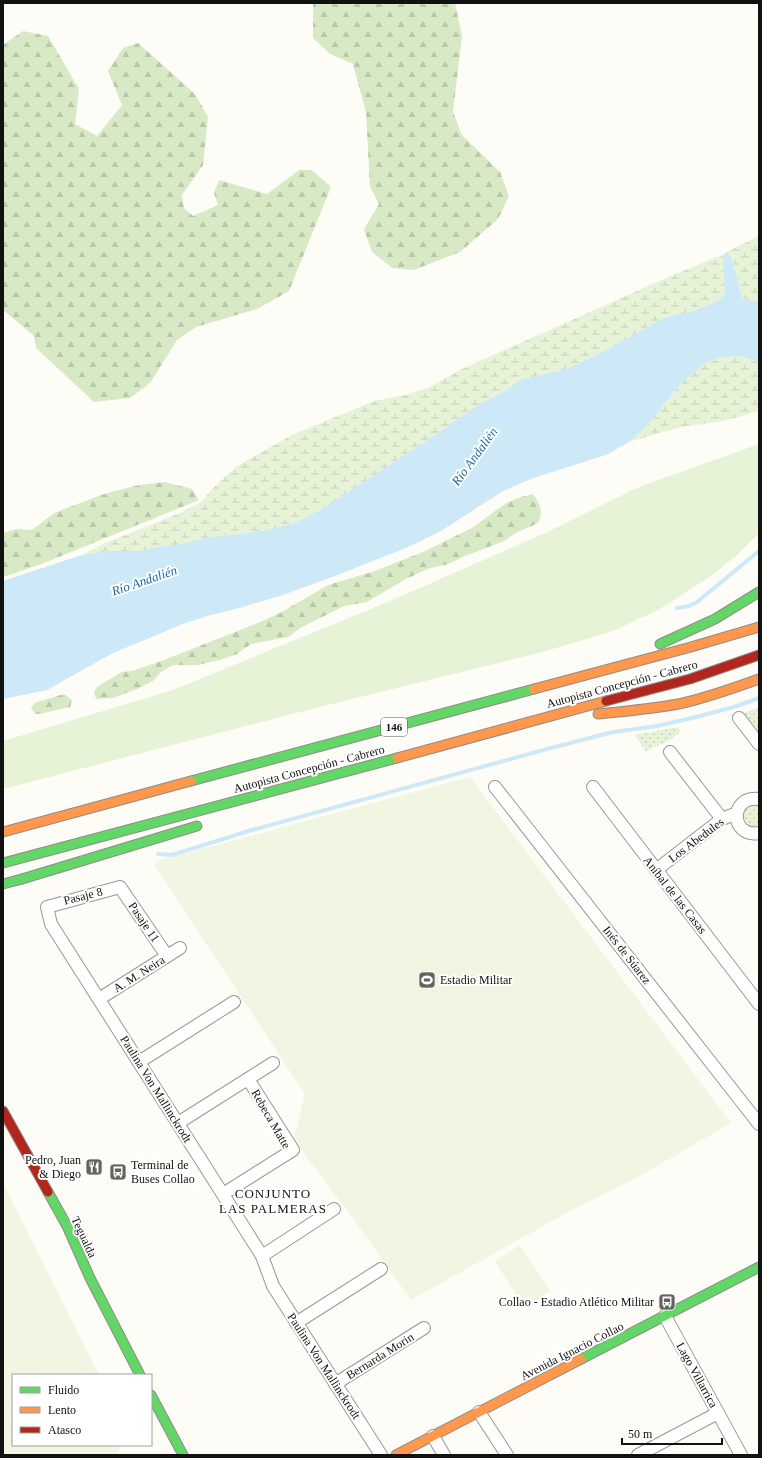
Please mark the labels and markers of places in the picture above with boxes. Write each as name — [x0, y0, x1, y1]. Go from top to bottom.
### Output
sports icon: Estadio Militar — [417, 970, 437, 990]
place label: Estadio Militar — [440, 973, 512, 987]
place label: Pedro, Juan & Diego — [25, 1153, 81, 1181]
restaurant icon: Pedro, Juan & Diego — [84, 1157, 104, 1177]
place label: Terminal de Buses Collao — [131, 1158, 195, 1186]
bus stop icon: Terminal de Buses Collao — [108, 1162, 128, 1182]
bus stop icon: Collao - Estadio Atlético Militar — [657, 1292, 677, 1312]
place label: Collao - Estadio Atlético Militar — [499, 1295, 654, 1309]

